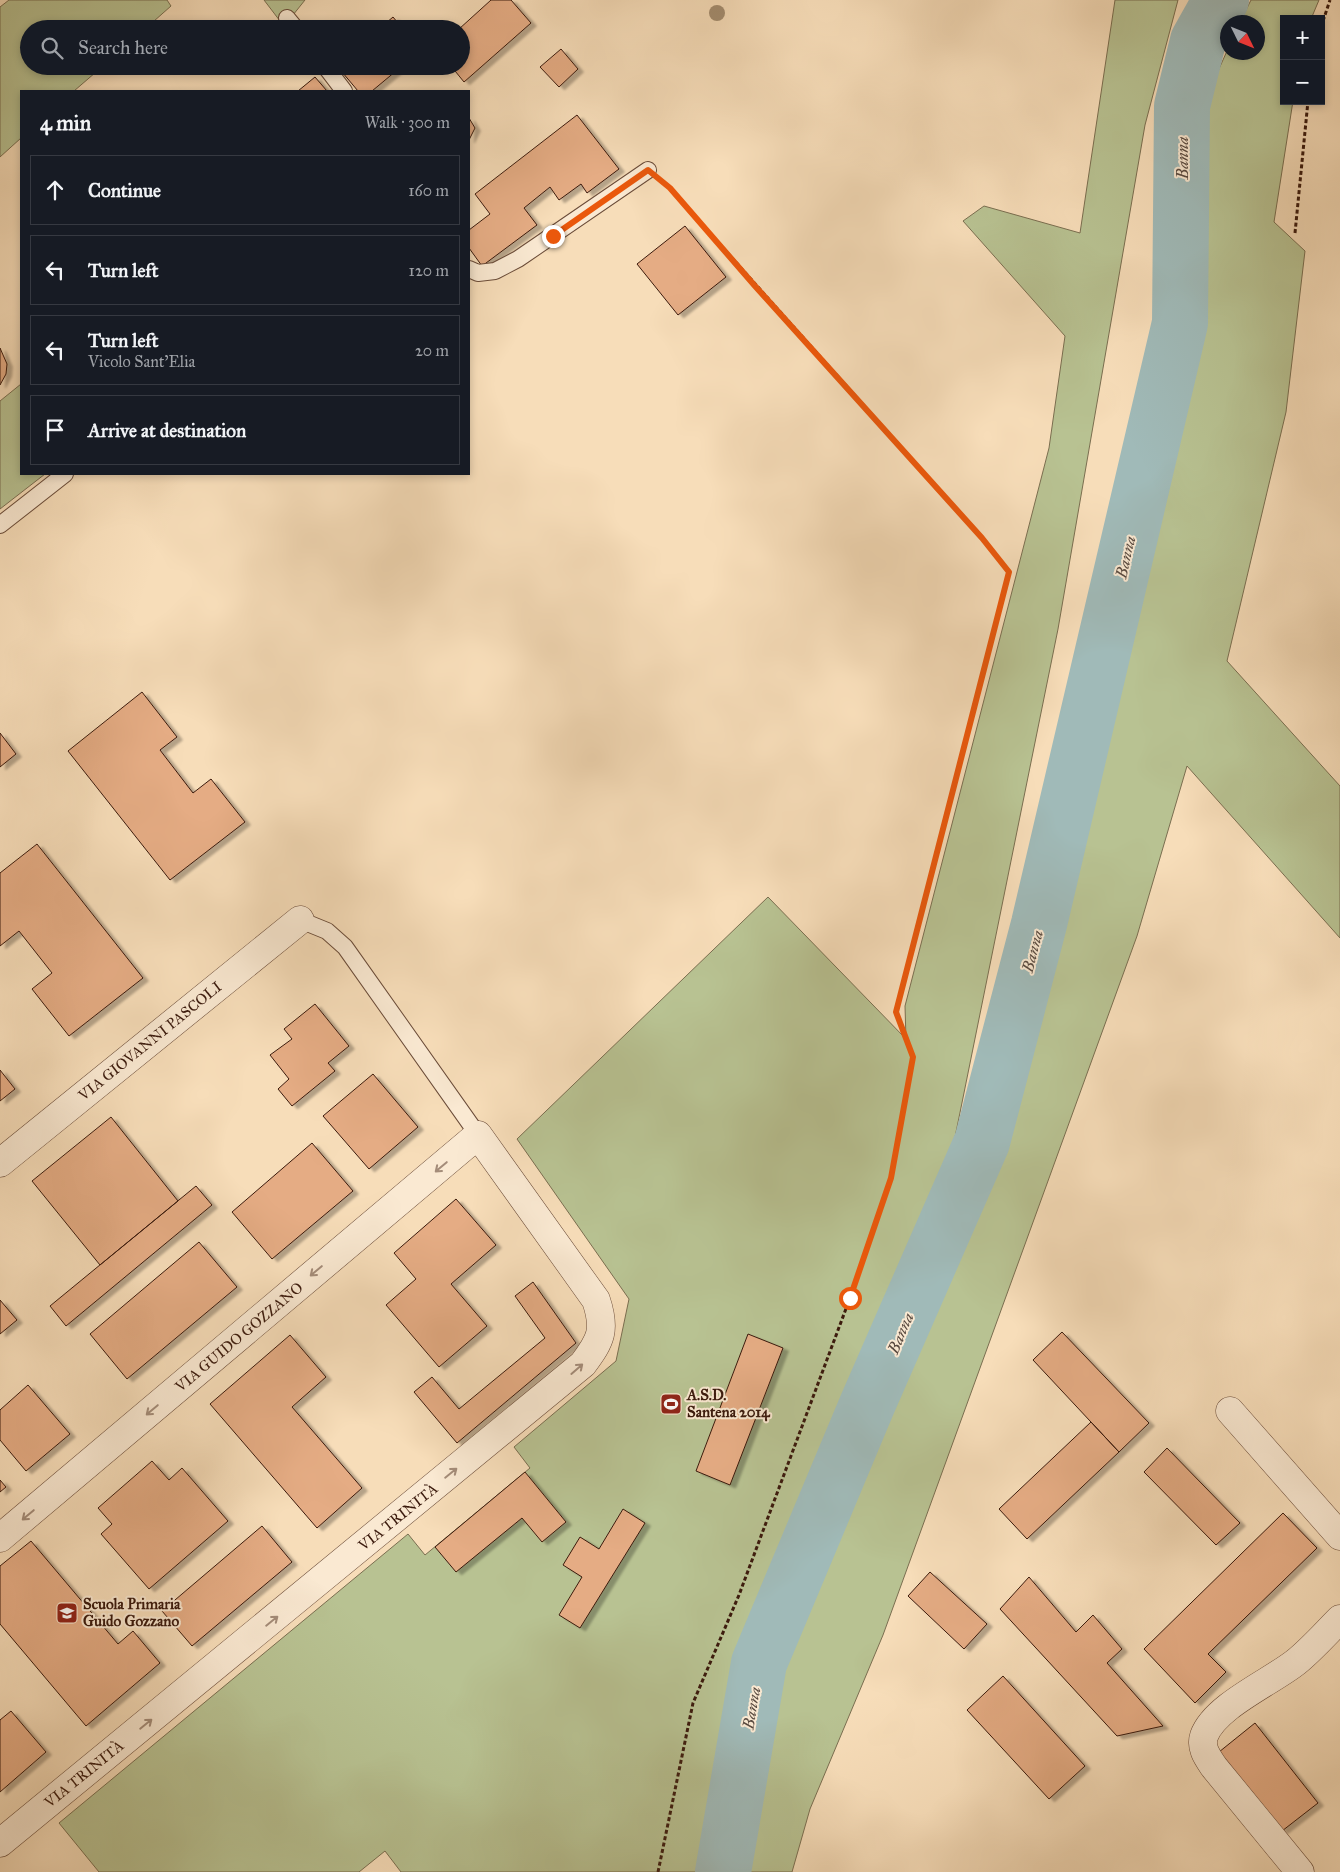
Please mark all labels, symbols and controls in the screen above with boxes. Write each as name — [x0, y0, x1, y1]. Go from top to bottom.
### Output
north arrow — [1220, 15, 1265, 60]
map controls — [1280, 15, 1325, 105]
button: + — [1280, 15, 1325, 60]
search box — [20, 20, 470, 75]
icon: search — [38, 34, 66, 62]
text: Search here — [78, 36, 168, 59]
button: − — [1280, 60, 1325, 105]
text: 4 min — [40, 110, 91, 136]
text: Walk · 300 m — [365, 113, 450, 132]
water label: Banna — [1173, 136, 1192, 180]
icon: ahead — [41, 176, 69, 204]
text: Continue — [88, 179, 161, 202]
text: 160 m — [408, 181, 449, 200]
route end — [542, 225, 565, 248]
icon: left — [41, 256, 69, 284]
text: Turn left — [88, 259, 158, 282]
text: 120 m — [409, 261, 449, 280]
text: Turn left — [88, 329, 158, 352]
icon: left — [41, 336, 69, 364]
text: 20 m — [415, 341, 449, 360]
text: Vicolo Sant'Elia — [88, 352, 195, 371]
icon: arrive — [41, 416, 69, 444]
text: Arrive at destination — [88, 419, 246, 442]
water label: Banna — [1111, 534, 1140, 581]
water label: Banna — [1018, 928, 1047, 975]
street label: VIA GIOVANNI PASCOLI — [74, 978, 225, 1105]
one-way arrow — [434, 1161, 447, 1172]
one-way arrow — [310, 1266, 323, 1277]
street label: VIA GUIDO GOZZANO — [171, 1278, 307, 1396]
route start — [839, 1287, 862, 1310]
water label: Banna — [883, 1309, 918, 1357]
one-way arrow — [570, 1364, 583, 1375]
place label: A.S.D. Santena 2014 — [686, 1386, 770, 1422]
sports icon: A.S.D. Santena 2014 — [659, 1392, 683, 1416]
one-way arrow — [146, 1404, 159, 1415]
one-way arrow — [445, 1467, 458, 1479]
street label: VIA TRINITÀ — [353, 1479, 441, 1555]
one-way arrow — [21, 1509, 34, 1520]
place label: Scuola Primaria Guido Gozzano — [83, 1595, 181, 1630]
school or university icon: Scuola Primaria Guido Gozzano — [55, 1601, 79, 1625]
one-way arrow — [265, 1615, 278, 1626]
water label: Banna — [738, 1685, 765, 1732]
one-way arrow — [139, 1718, 152, 1729]
street label: VIA TRINITÀ — [39, 1736, 127, 1812]

